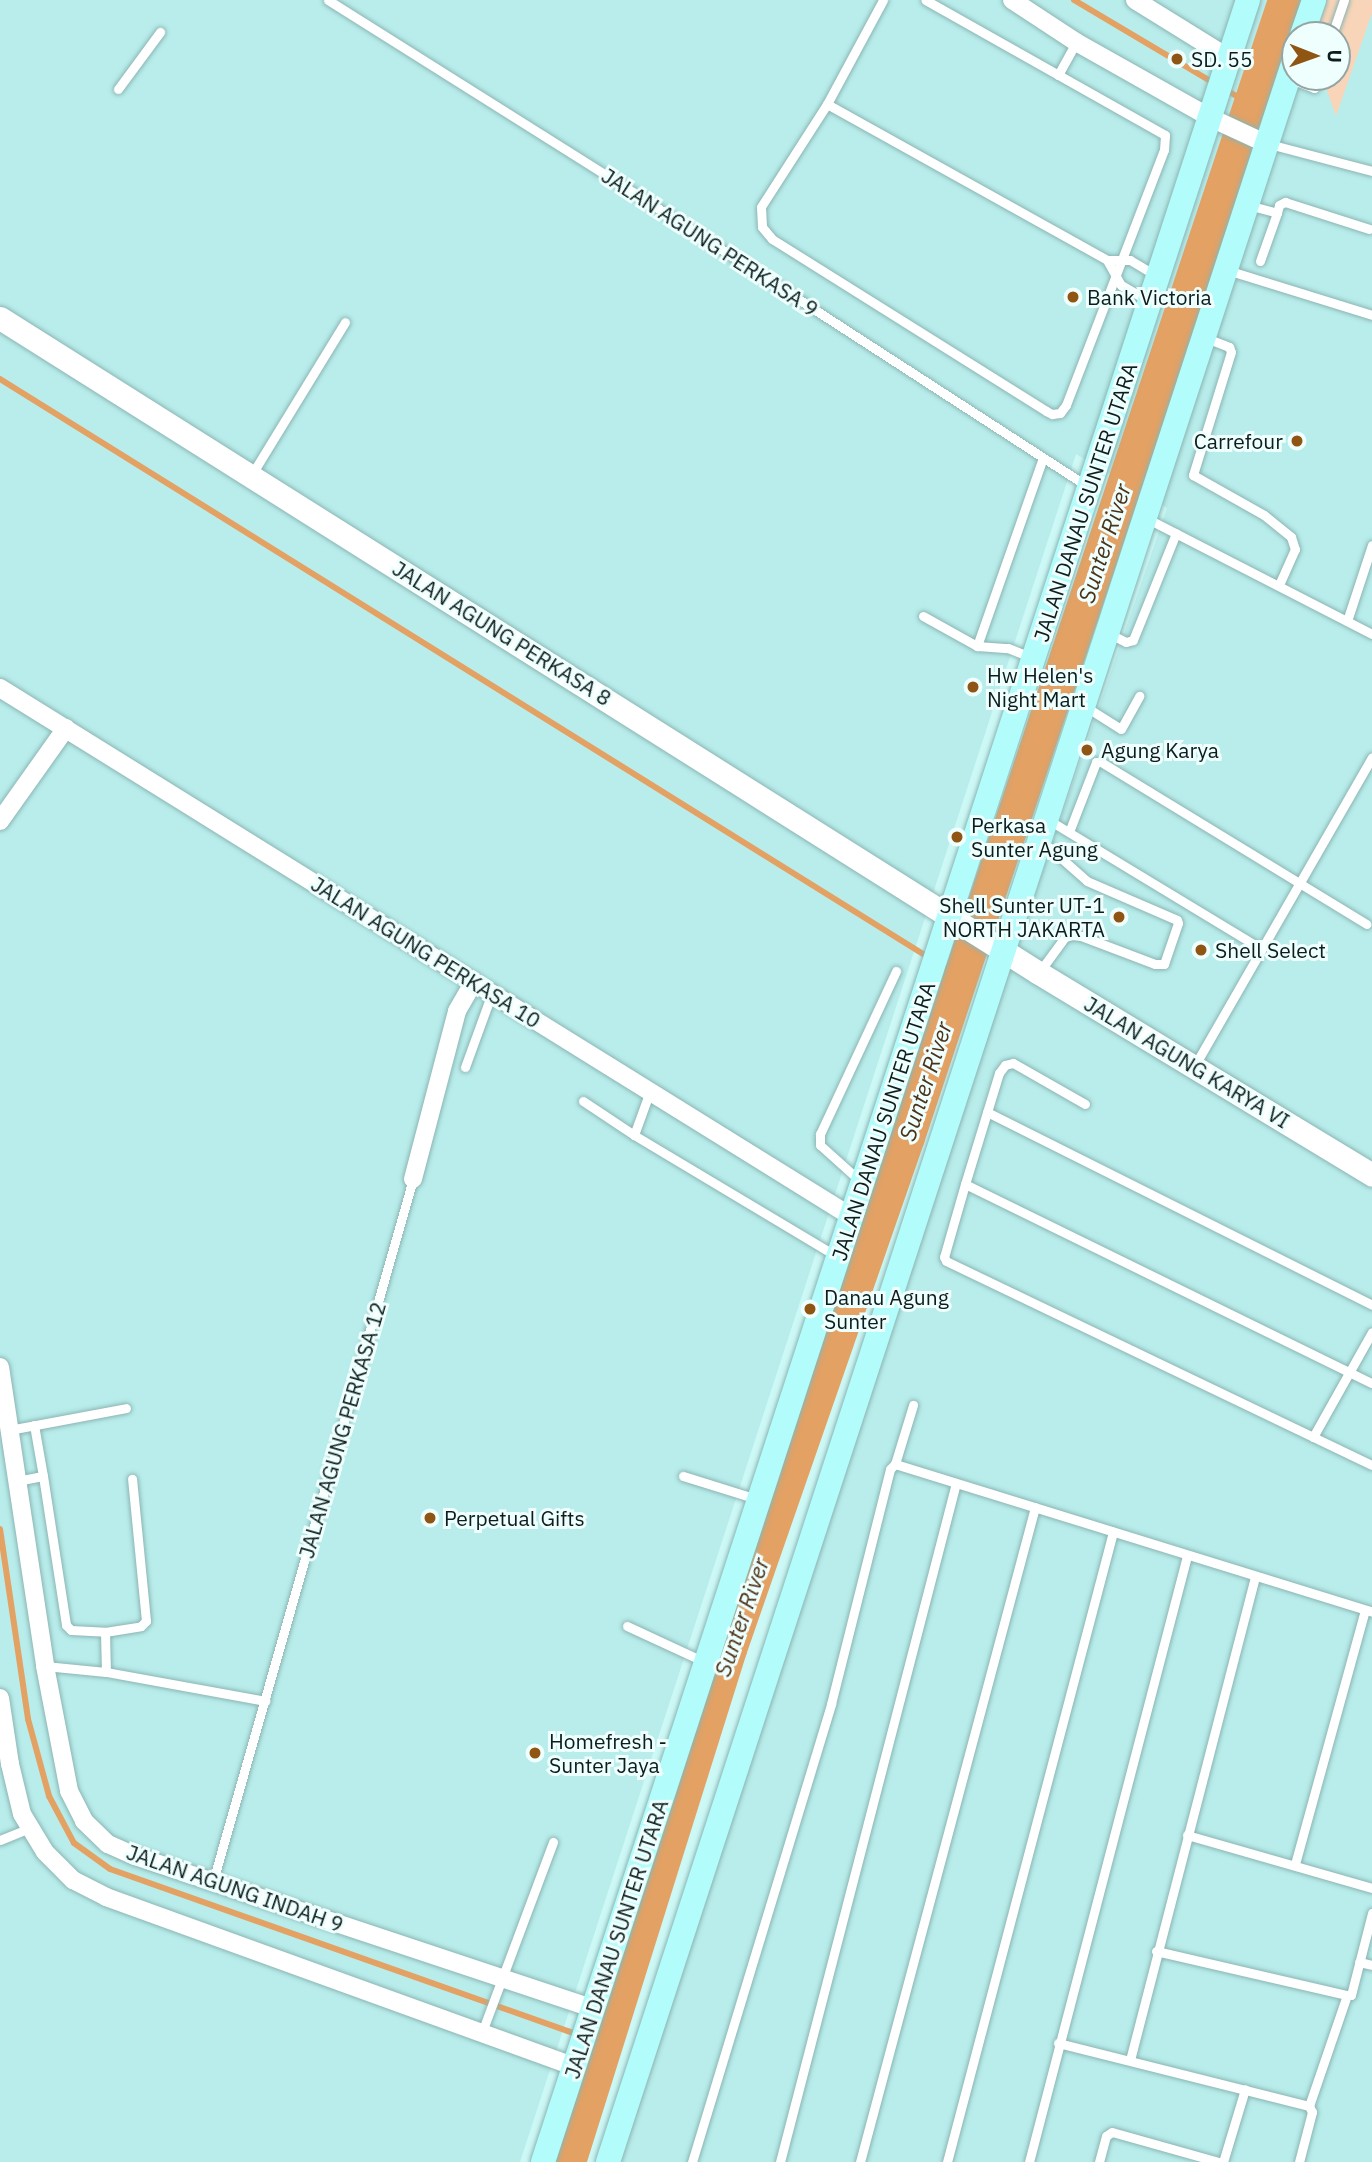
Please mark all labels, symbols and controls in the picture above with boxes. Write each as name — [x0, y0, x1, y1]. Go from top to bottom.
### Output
north arrow — [1281, 21, 1351, 91]
place label: SD. 55 — [1191, 46, 1253, 72]
text: U — [1323, 50, 1347, 63]
marker: SD. 55 — [1169, 51, 1185, 67]
street label: JALAN AGUNG PERKASA 9 — [597, 163, 823, 321]
place label: Bank Victoria — [1087, 284, 1212, 310]
marker: Bank Victoria — [1065, 289, 1081, 305]
street label: JALAN DANAU SUNTER UTARA — [1028, 359, 1142, 645]
place label: Carrefour — [1194, 428, 1283, 454]
marker: Carrefour — [1289, 433, 1305, 449]
water label: Sunter River — [1072, 480, 1136, 606]
street label: JALAN AGUNG PERKASA 8 — [388, 555, 616, 711]
place label: Hw Helen's Night Mart — [987, 662, 1093, 712]
marker: Hw Helen's Night Mart — [965, 679, 981, 695]
place label: Agung Karya — [1101, 737, 1219, 763]
marker: Agung Karya — [1079, 742, 1095, 758]
place label: Perkasa Sunter Agung — [971, 812, 1098, 862]
marker: Perkasa Sunter Agung — [949, 829, 965, 845]
street label: JALAN AGUNG PERKASA 10 — [307, 871, 545, 1033]
place label: Shell Sunter UT-1 NORTH JAKARTA — [939, 892, 1105, 942]
marker: Shell Sunter UT-1 NORTH JAKARTA — [1111, 909, 1127, 925]
place label: Shell Select — [1215, 937, 1326, 963]
marker: Shell Select — [1193, 942, 1209, 958]
street label: JALAN DANAU SUNTER UTARA — [826, 978, 940, 1264]
street label: JALAN AGUNG KARYA VI — [1080, 991, 1294, 1133]
water label: Sunter River — [893, 1018, 957, 1144]
place label: Danau Agung Sunter — [824, 1284, 949, 1334]
street label: JALAN AGUNG PERKASA 12 — [293, 1299, 391, 1561]
marker: Danau Agung Sunter — [802, 1301, 818, 1317]
place label: Perpetual Gifts — [444, 1505, 585, 1531]
marker: Perpetual Gifts — [422, 1510, 438, 1526]
water label: Sunter River — [708, 1554, 774, 1680]
place label: Homefresh - Sunter Jaya — [549, 1728, 667, 1778]
marker: Homefresh - Sunter Jaya — [527, 1745, 543, 1761]
street label: JALAN DANAU SUNTER UTARA — [559, 1796, 673, 2082]
street label: JALAN AGUNG INDAH 9 — [123, 1839, 347, 1937]

